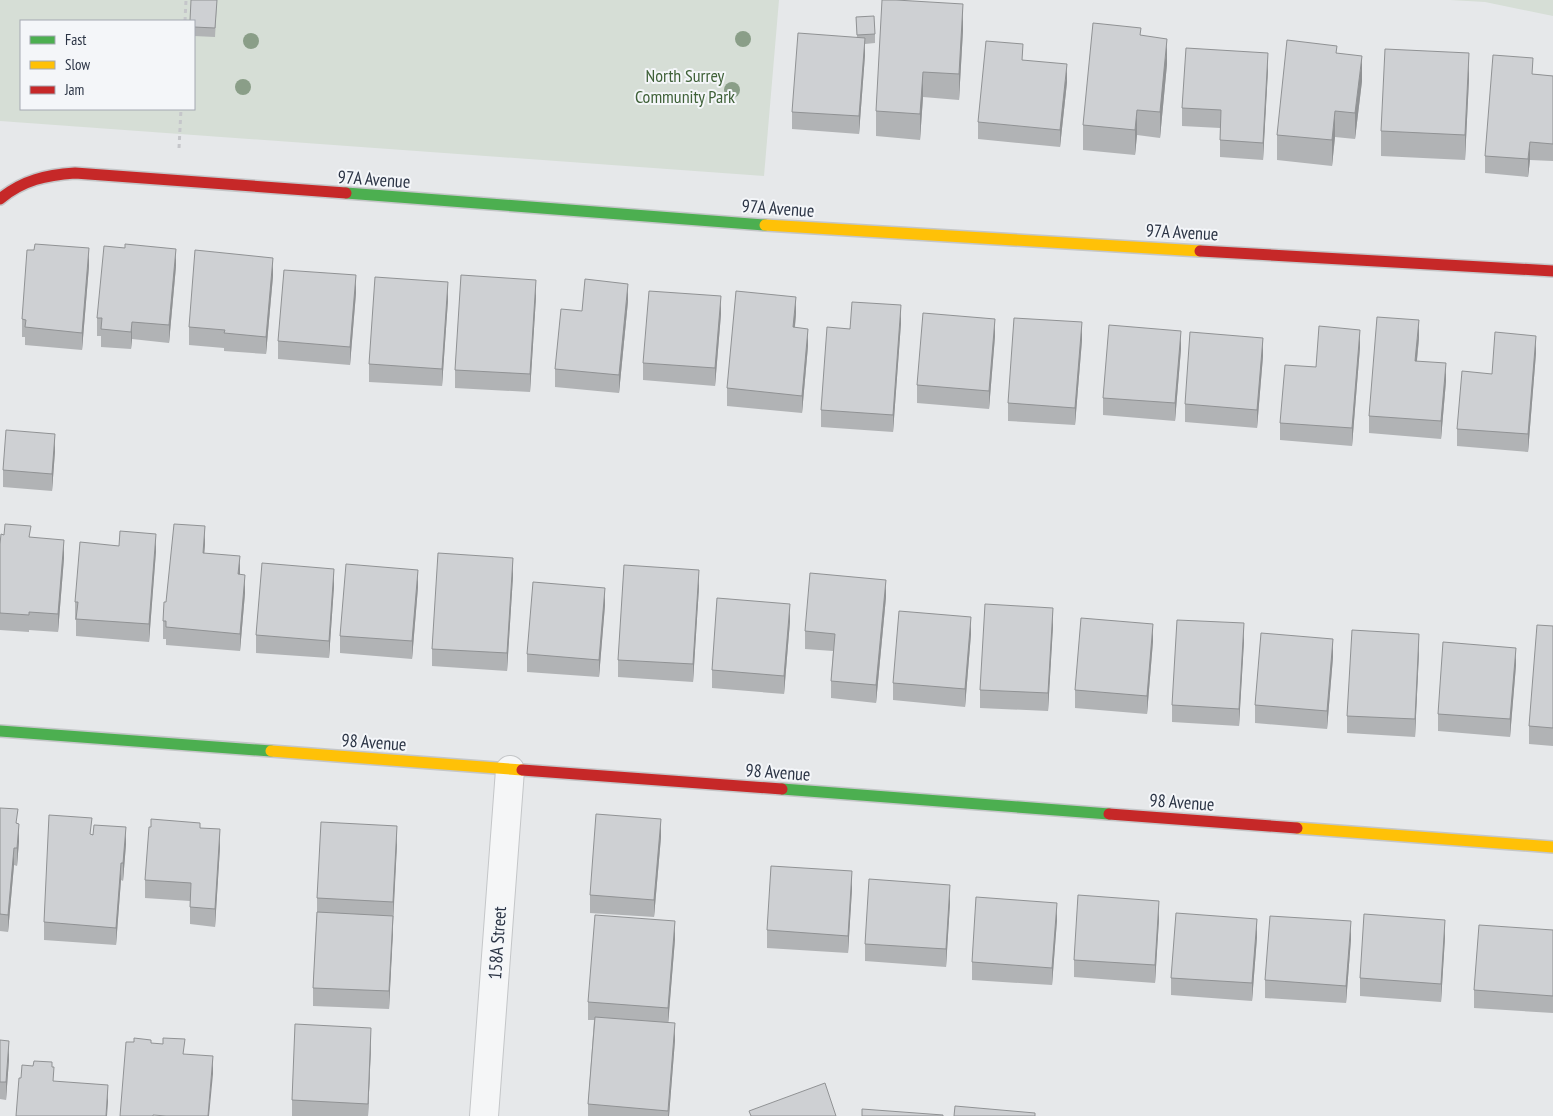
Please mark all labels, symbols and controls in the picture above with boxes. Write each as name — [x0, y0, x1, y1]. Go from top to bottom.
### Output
legend — [20, 20, 195, 110]
text: Fast — [65, 30, 86, 49]
text: Slow — [65, 55, 90, 74]
park label: North Surrey Community Park — [635, 64, 735, 108]
text: Jam — [64, 80, 84, 99]
street label: 97A Avenue — [337, 165, 411, 193]
street label: 97A Avenue — [741, 194, 815, 222]
street label: 97A Avenue — [1145, 219, 1219, 245]
street label: 98 Avenue — [341, 728, 407, 756]
street label: 98 Avenue — [745, 758, 811, 786]
street label: 98 Avenue — [1149, 788, 1215, 816]
street label: 158A Street — [483, 906, 511, 980]

